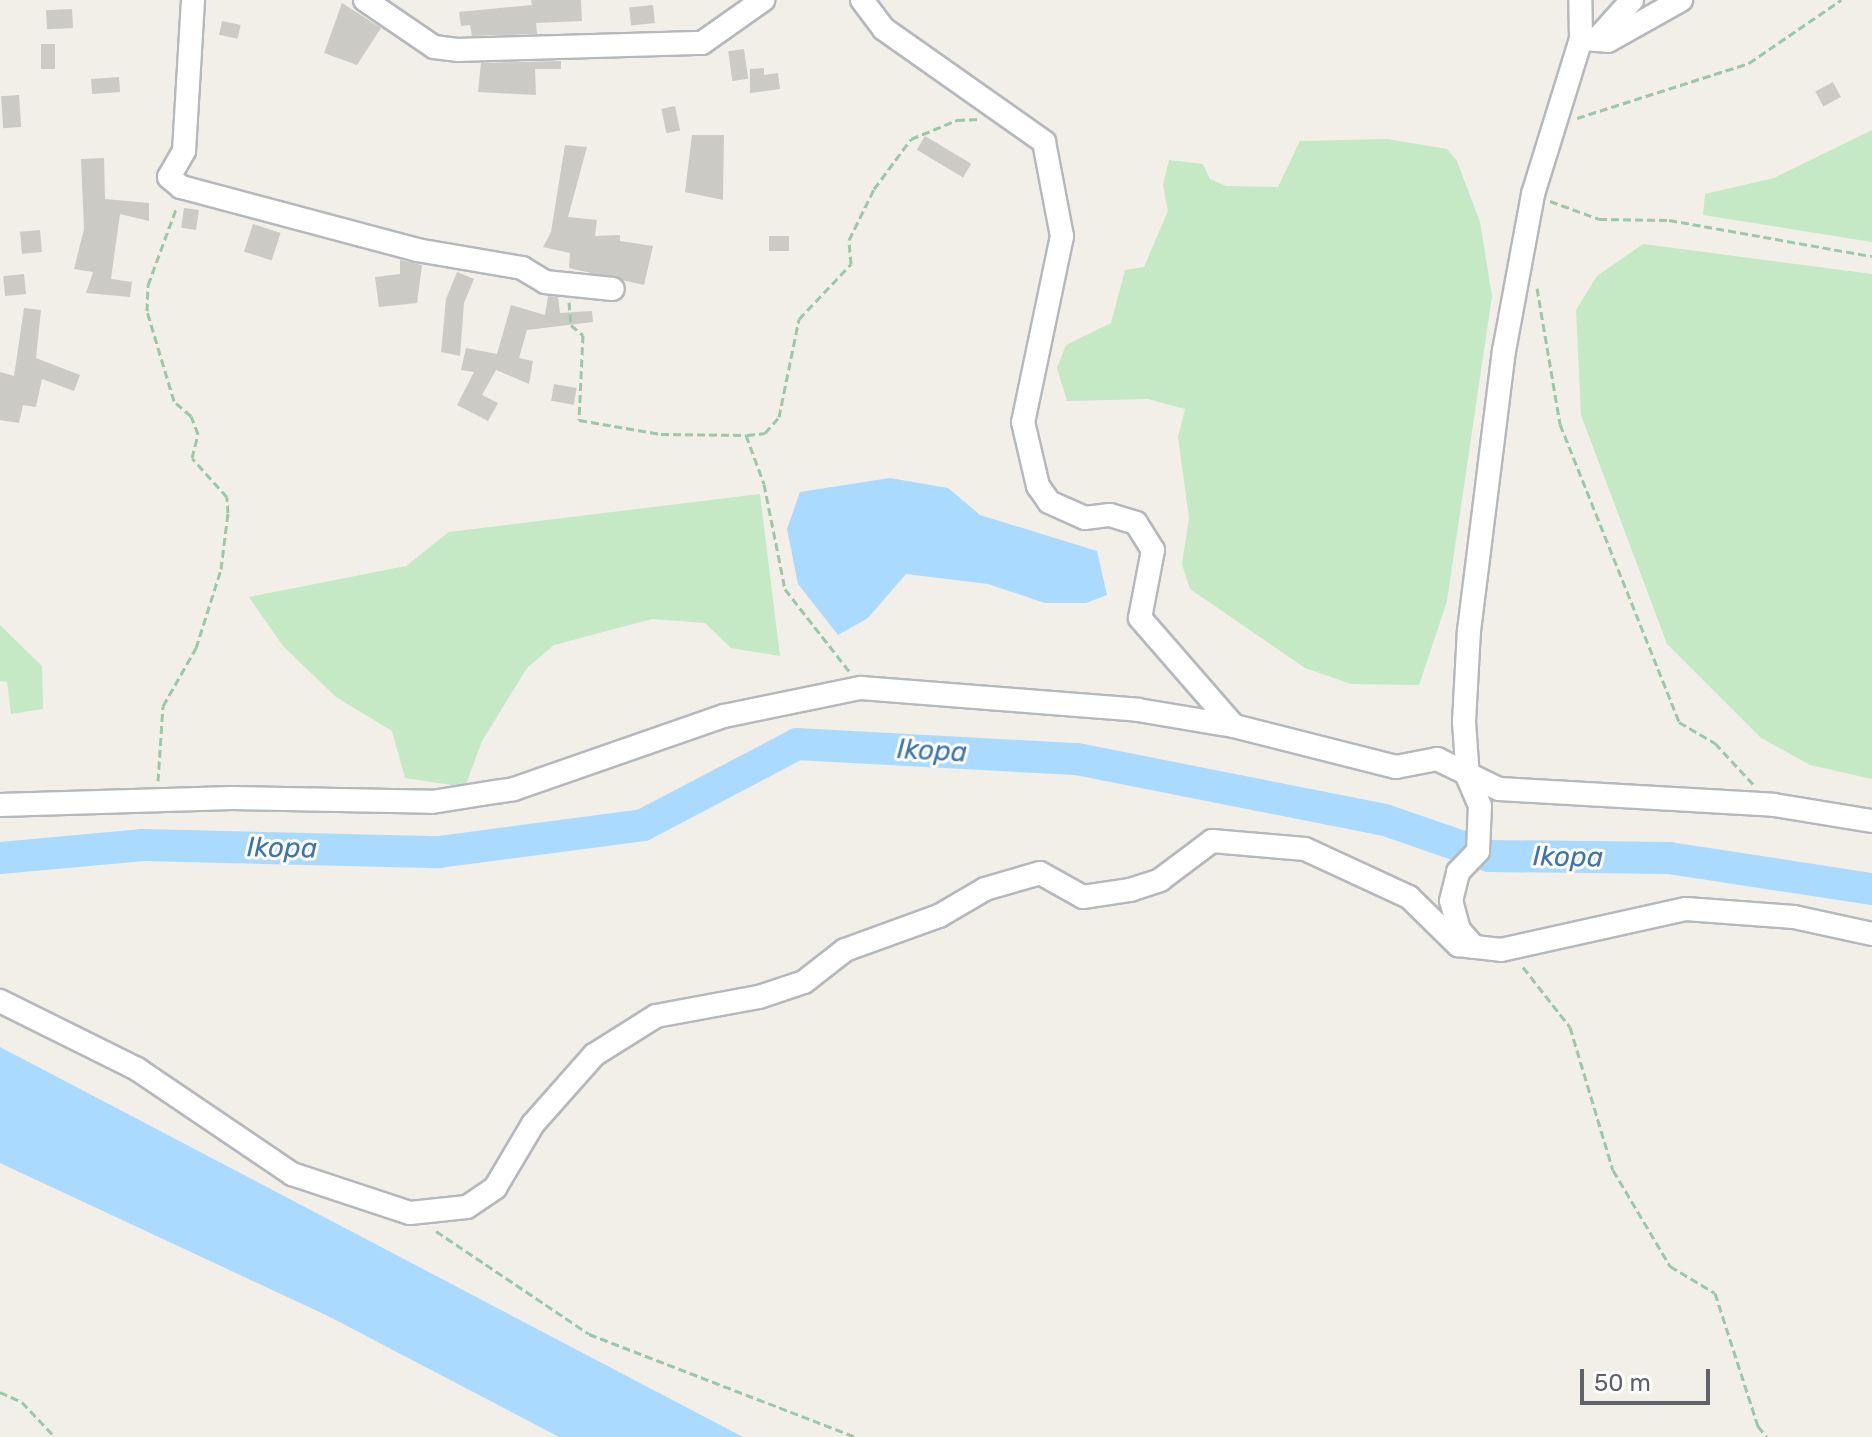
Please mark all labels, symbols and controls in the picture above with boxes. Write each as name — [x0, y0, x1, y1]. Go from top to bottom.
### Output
water label: Ikopa — [896, 732, 968, 770]
water label: Ikopa — [246, 831, 318, 865]
water label: Ikopa — [1532, 840, 1604, 874]
scale bar — [1584, 1353, 1714, 1403]
text: 50 m — [1594, 1369, 1651, 1397]

